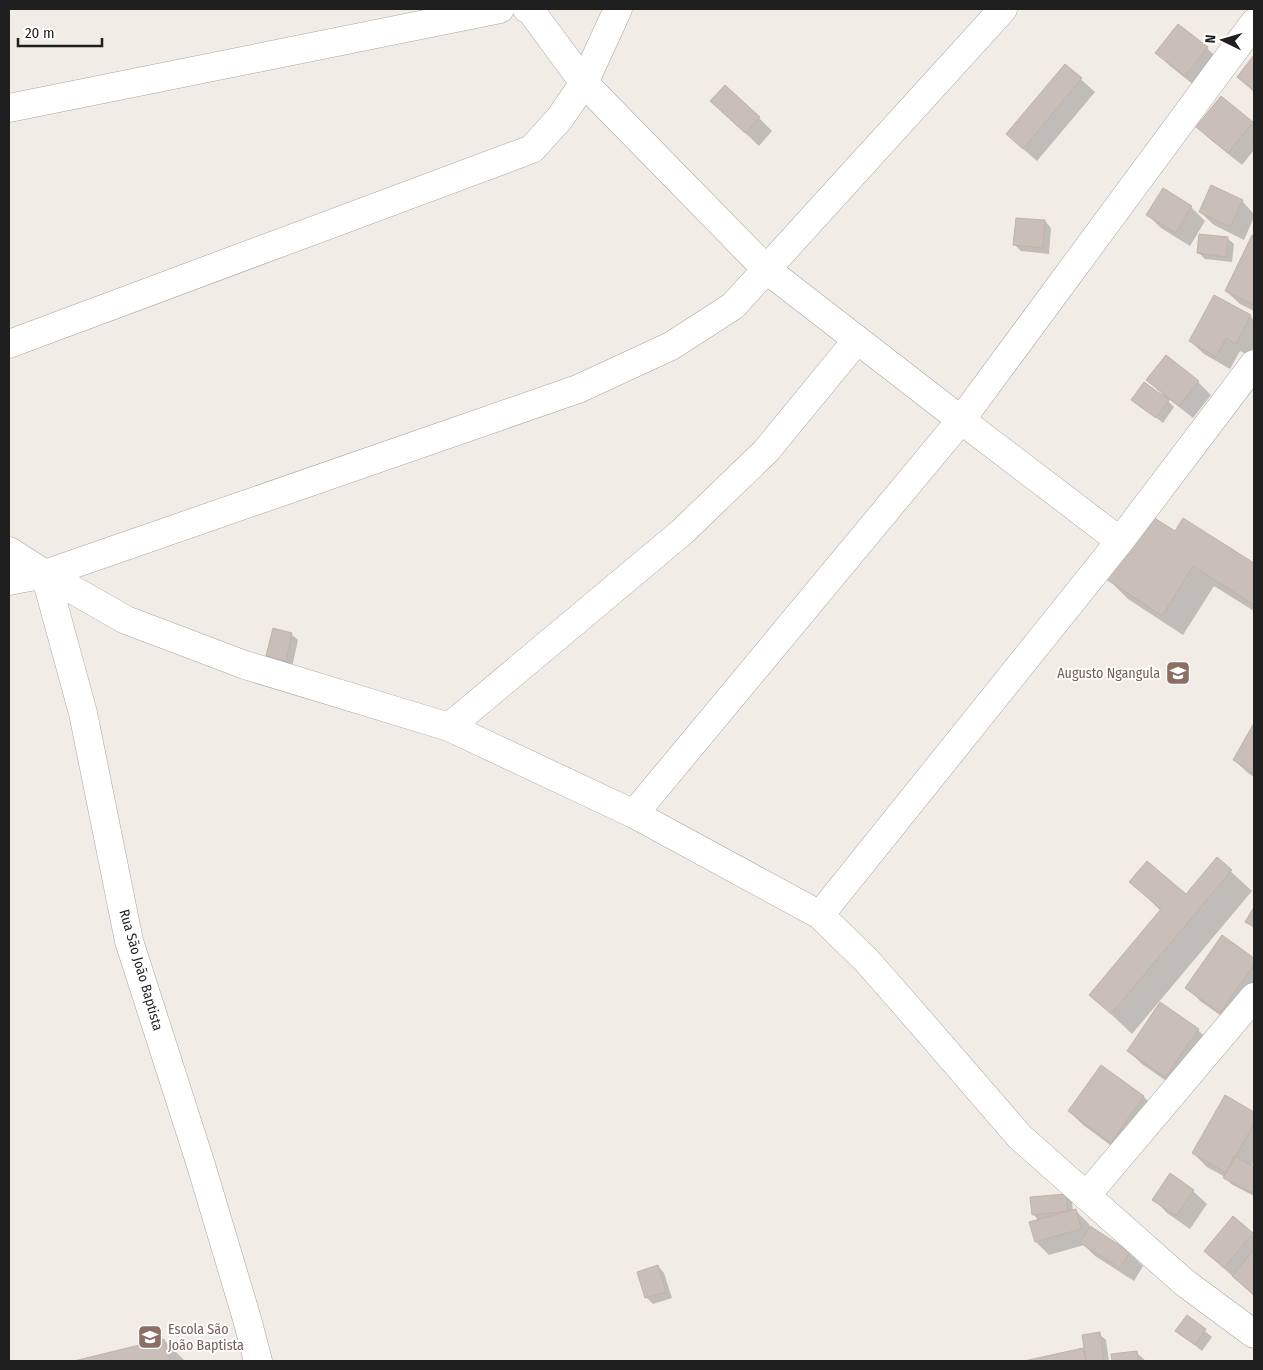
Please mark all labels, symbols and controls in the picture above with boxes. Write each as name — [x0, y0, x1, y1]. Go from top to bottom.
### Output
scale bar — [18, 15, 101, 47]
north arrow — [1198, 15, 1248, 65]
text: 20 m — [25, 24, 55, 42]
text: N — [1202, 34, 1219, 44]
school or university icon: Augusto Ngangula — [1165, 660, 1191, 686]
place label: Augusto Ngangula — [1057, 665, 1160, 682]
street label: Rua São João Baptista — [116, 907, 167, 1033]
place label: Escola São João Baptista — [168, 1321, 244, 1354]
school or university icon: Escola São João Baptista — [137, 1324, 163, 1350]

